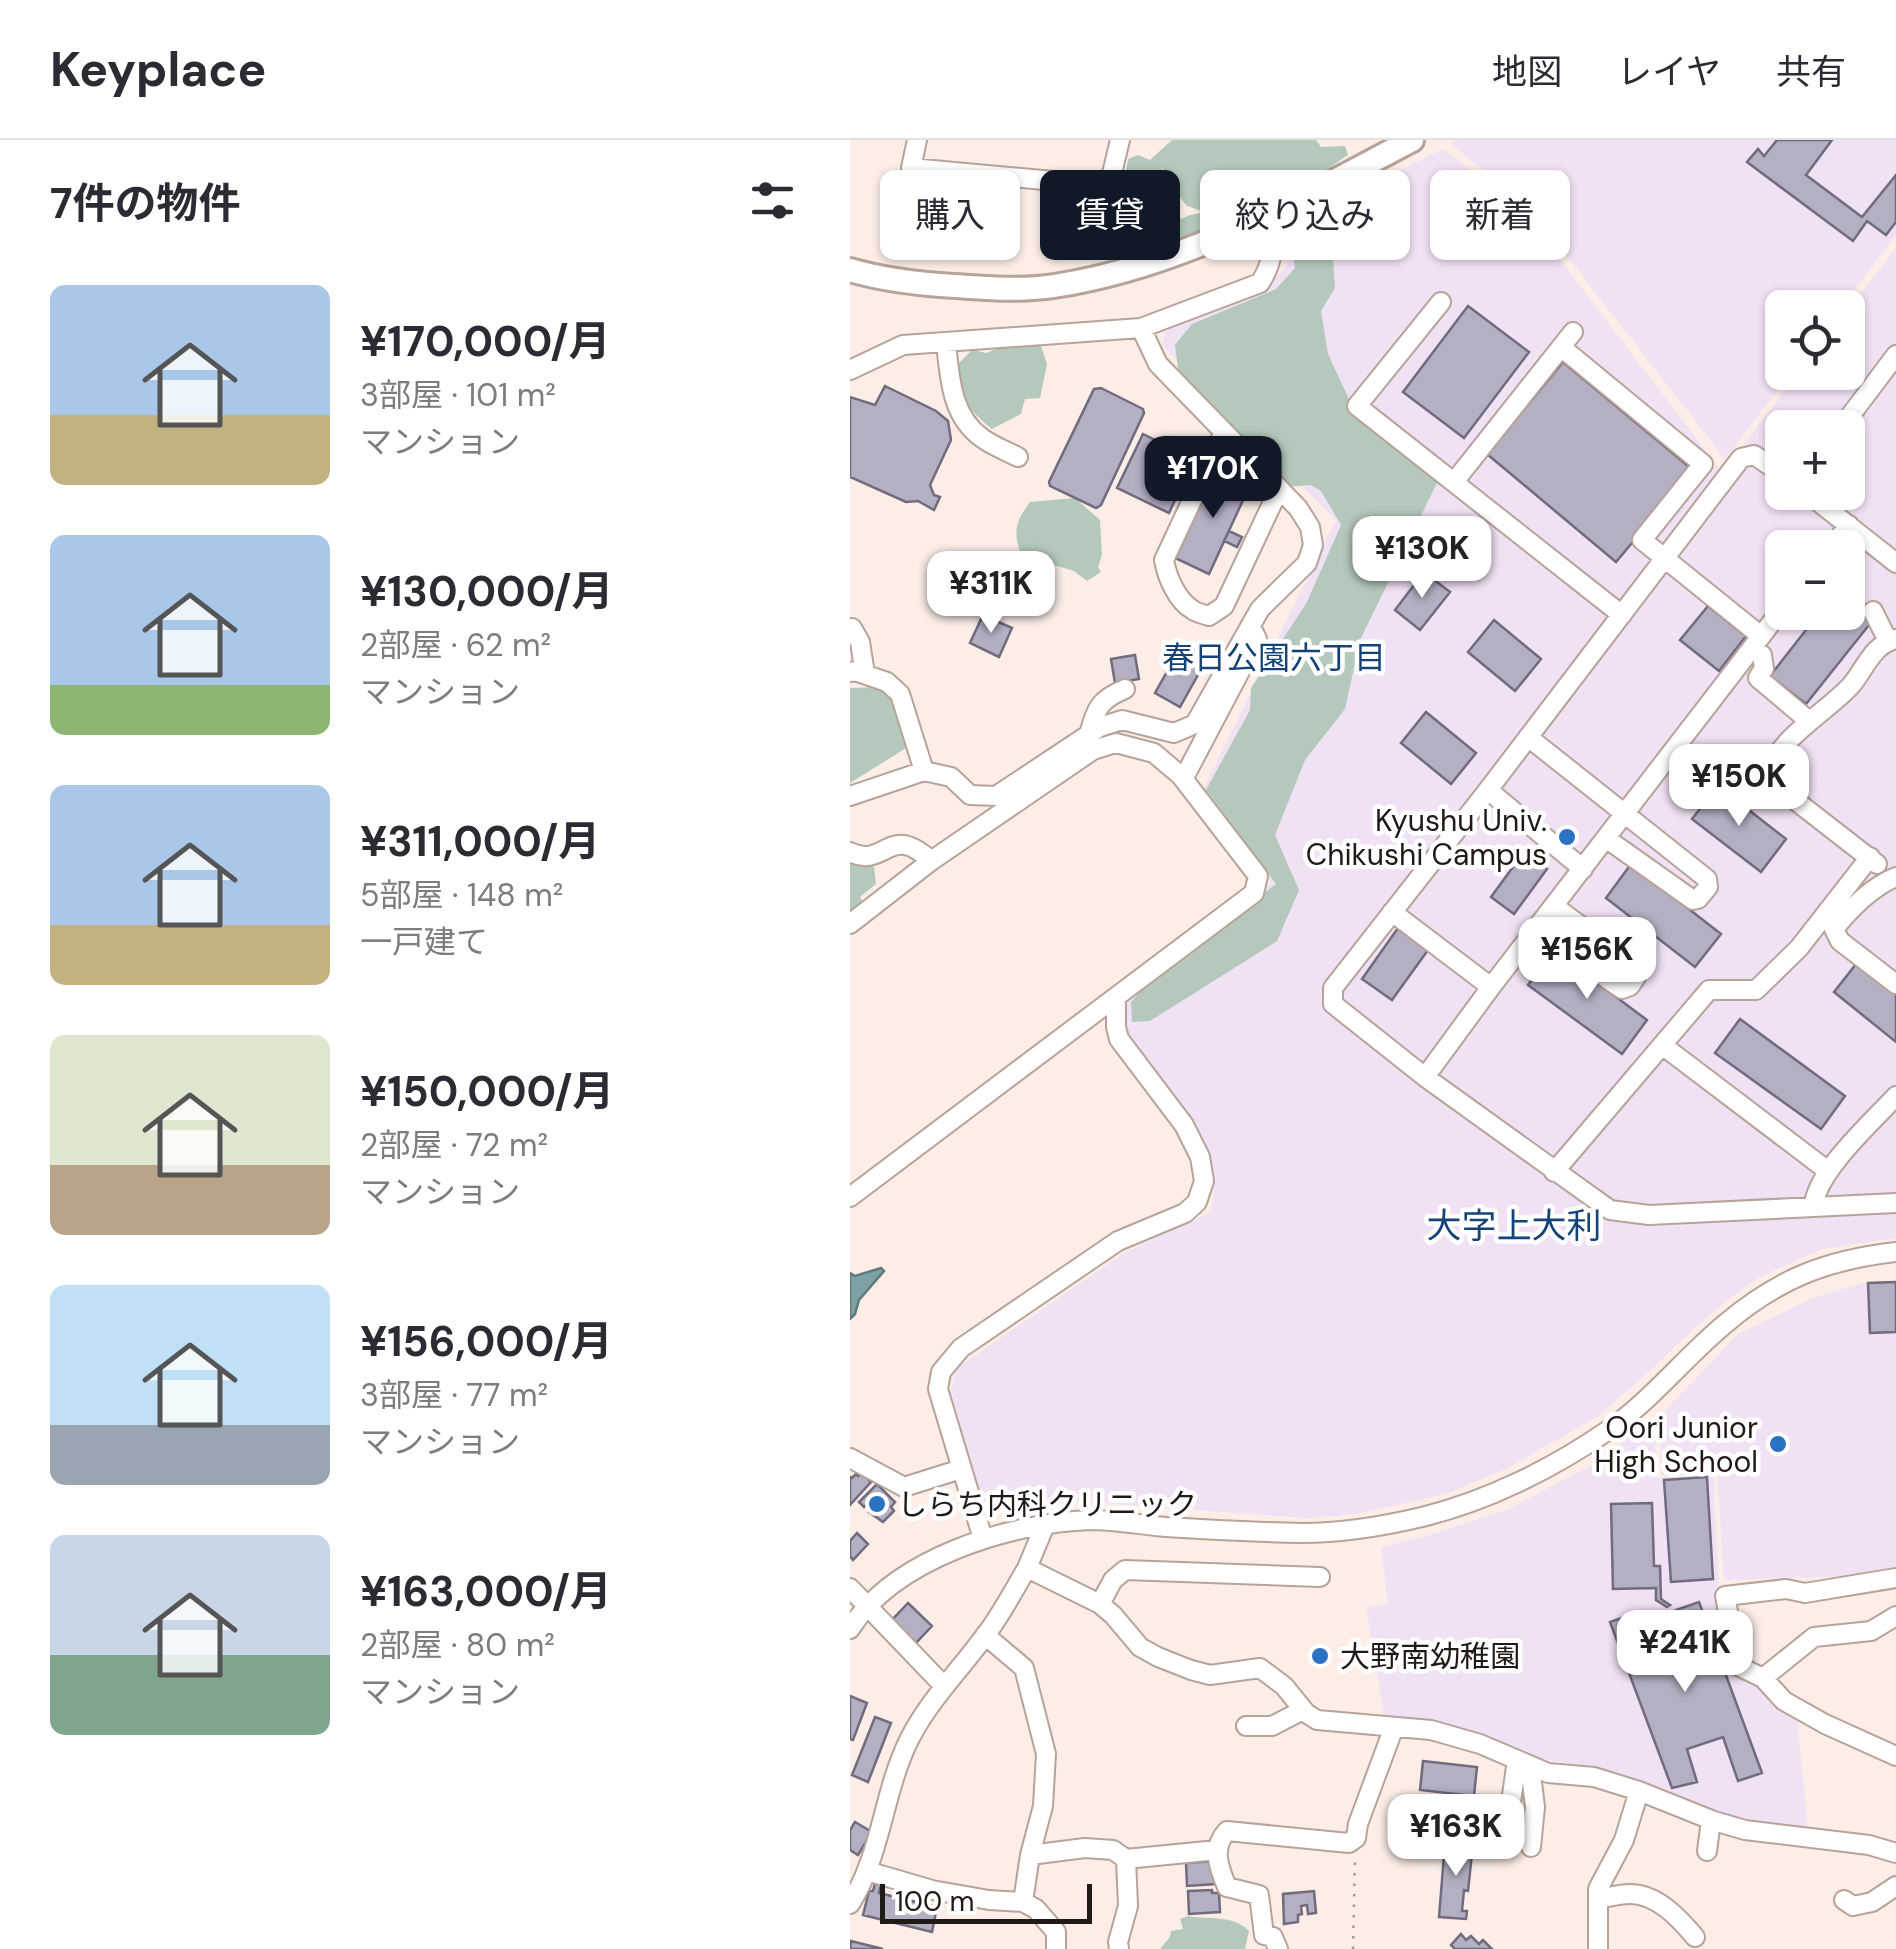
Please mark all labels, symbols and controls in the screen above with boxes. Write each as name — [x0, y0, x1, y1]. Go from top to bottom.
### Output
text: Keyplace — [50, 38, 266, 101]
text: 地図 — [1492, 49, 1562, 95]
text: レイヤ — [1617, 49, 1721, 95]
text: 共有 — [1776, 49, 1846, 95]
chip: 購入 — [880, 170, 1020, 260]
chip: 賃貸 — [1040, 170, 1180, 260]
chip: 絞り込み — [1200, 170, 1410, 260]
chip: 新着 — [1430, 170, 1570, 260]
icon: filters — [745, 173, 800, 228]
text: 7件の物件 — [50, 176, 241, 231]
map controls — [1765, 290, 1865, 630]
button: locate — [1765, 290, 1865, 390]
text: ¥170,000/月 — [360, 314, 611, 369]
icon: home — [130, 325, 250, 445]
text: 3部屋 · 101 m² — [360, 374, 556, 416]
button: + — [1765, 410, 1865, 510]
text: マンション — [360, 421, 520, 463]
pin: ¥170K — [1143, 436, 1283, 521]
text: ¥170K — [1167, 447, 1259, 489]
pin: ¥130K — [1352, 516, 1492, 601]
text: ¥130K — [1374, 527, 1470, 569]
button: − — [1765, 530, 1865, 630]
pin: ¥311K — [921, 551, 1061, 636]
text: ¥311K — [949, 562, 1033, 604]
text: ¥130,000/月 — [360, 564, 614, 619]
icon: home — [130, 575, 250, 695]
text: 2部屋 · 62 m² — [360, 624, 551, 666]
district label: 春日公園六丁目 — [1162, 637, 1386, 679]
text: マンション — [360, 671, 520, 713]
pin: ¥150K — [1669, 744, 1809, 829]
text: ¥150K — [1691, 755, 1787, 797]
place label: Kyushu Univ. Chikushi Campus — [1306, 801, 1547, 874]
text: ¥311,000/月 — [360, 814, 600, 869]
icon: home — [130, 825, 250, 945]
marker: Kyushu Univ. Chikushi Campus — [1556, 826, 1578, 848]
text: 5部屋 · 148 m² — [360, 874, 563, 916]
pin: ¥156K — [1517, 917, 1657, 1002]
text: 一戸建て — [360, 921, 488, 963]
text: ¥156K — [1540, 928, 1634, 970]
text: ¥150,000/月 — [360, 1064, 614, 1119]
icon: home — [130, 1075, 250, 1195]
text: 2部屋 · 72 m² — [360, 1124, 548, 1166]
text: マンション — [360, 1171, 520, 1213]
district label: 大字上大利 — [1426, 1203, 1602, 1249]
text: ¥156,000/月 — [360, 1314, 613, 1369]
icon: home — [130, 1325, 250, 1445]
text: 3部屋 · 77 m² — [360, 1374, 548, 1416]
place label: Oori Junior High School — [1594, 1408, 1758, 1481]
text: マンション — [360, 1421, 520, 1463]
marker: Oori Junior High School — [1767, 1433, 1789, 1455]
place label: しらち内科クリニック — [897, 1485, 1197, 1524]
marker: しらち内科クリニック — [866, 1493, 888, 1515]
text: ¥163,000/月 — [360, 1564, 612, 1619]
icon: home — [130, 1575, 250, 1695]
pin: ¥241K — [1615, 1610, 1755, 1695]
text: ¥241K — [1639, 1621, 1731, 1663]
text: 2部屋 · 80 m² — [360, 1624, 555, 1666]
place label: 大野南幼稚園 — [1340, 1637, 1520, 1676]
marker: 大野南幼稚園 — [1309, 1645, 1331, 1667]
text: マンション — [360, 1671, 520, 1713]
pin: ¥163K — [1386, 1794, 1526, 1879]
text: ¥163K — [1410, 1805, 1502, 1847]
scale bar — [880, 1879, 1092, 1924]
text: 100 m — [895, 1883, 974, 1920]

